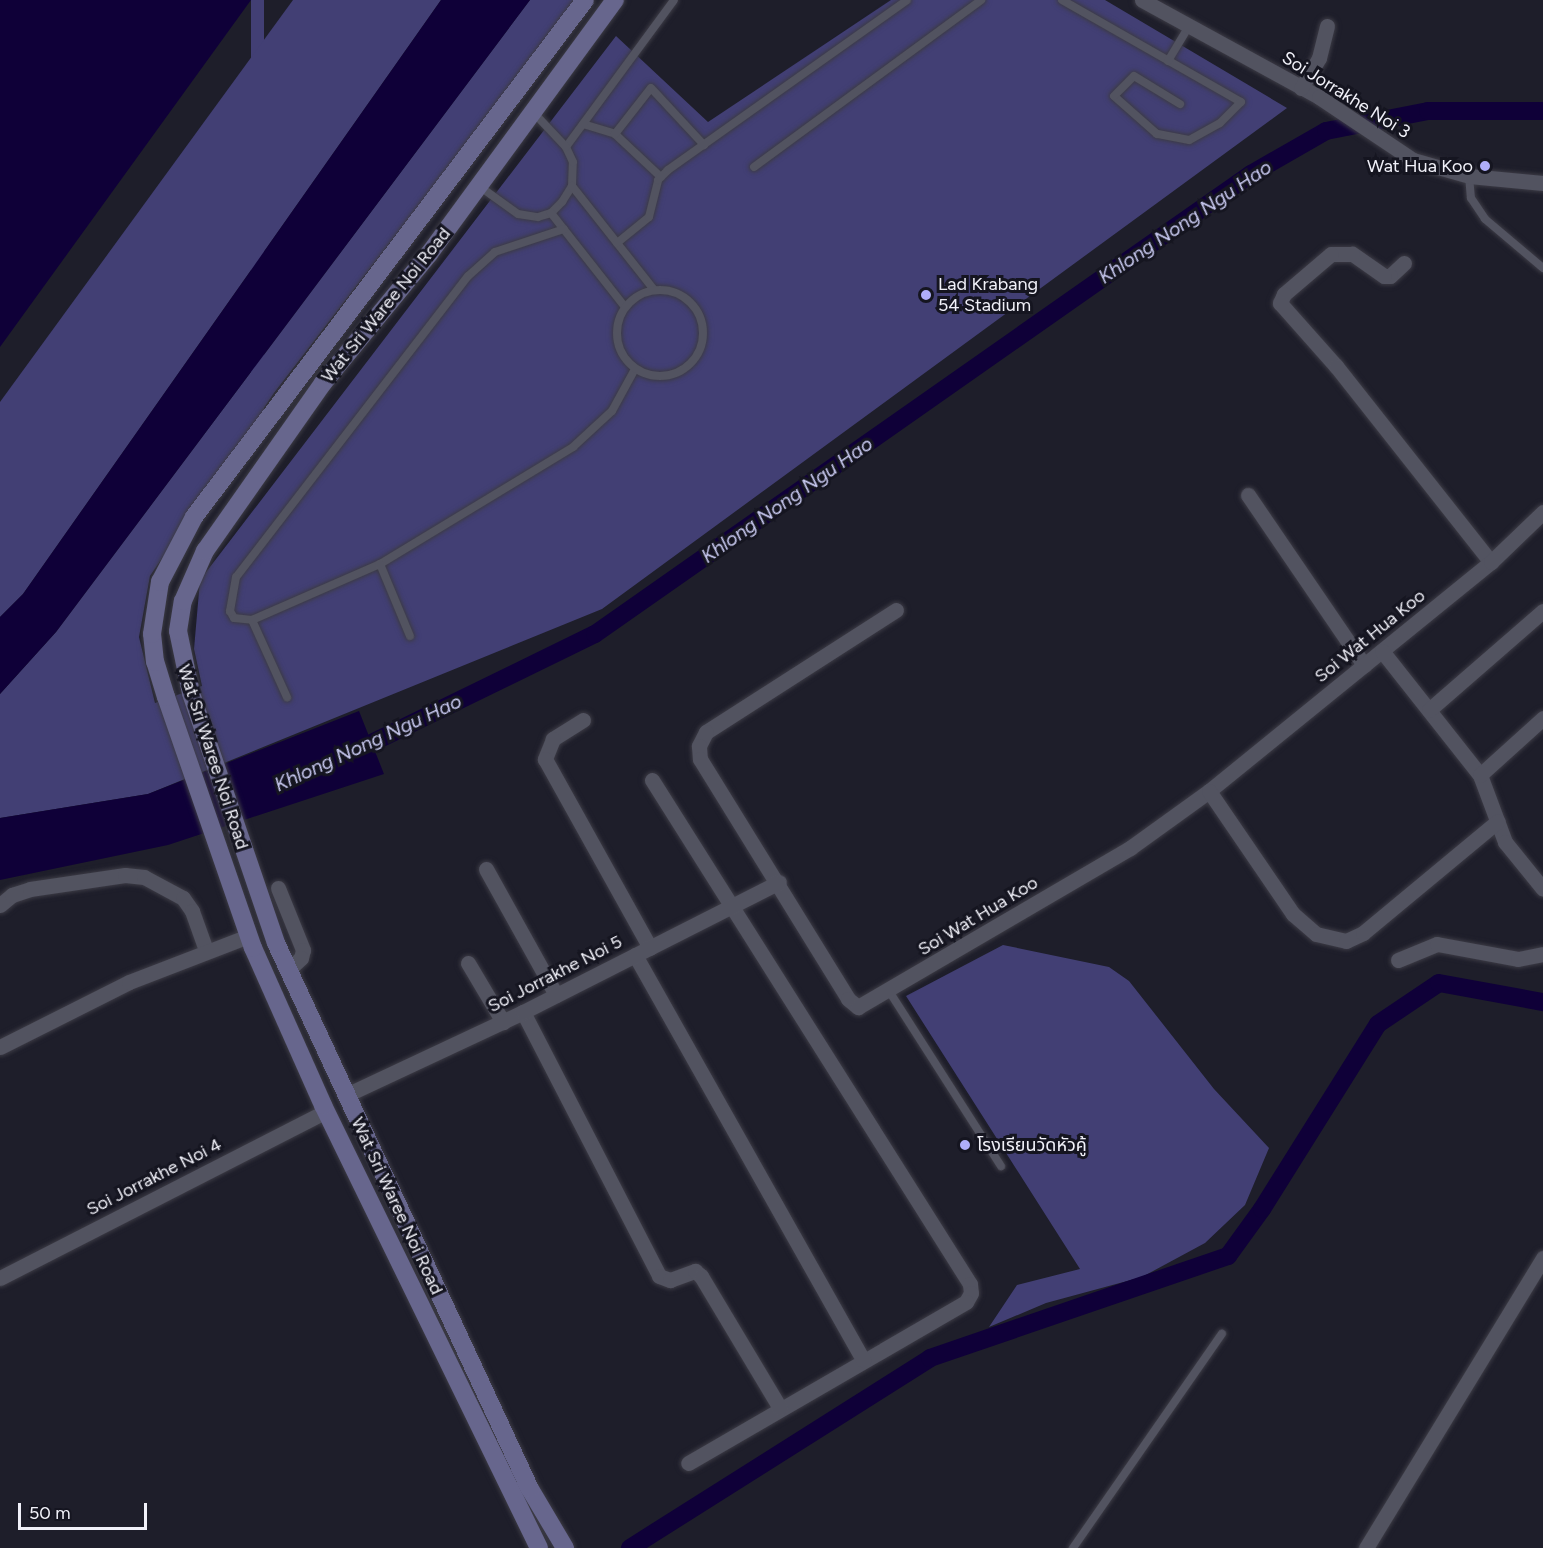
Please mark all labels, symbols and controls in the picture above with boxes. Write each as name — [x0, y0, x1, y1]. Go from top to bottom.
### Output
street label: Soi Jorrakhe Noi 3 — [1278, 47, 1414, 143]
water label: Khlong Nong Ngu Hao — [1094, 155, 1276, 289]
place label: Wat Hua Koo — [1367, 155, 1473, 177]
marker: Wat Hua Koo — [1478, 159, 1492, 173]
street label: Wat Sri Waree Noi Road — [317, 223, 455, 387]
place label: Lad Krabang 54 Stadium — [938, 274, 1038, 316]
marker: Lad Krabang 54 Stadium — [919, 288, 933, 302]
water label: Khlong Nong Ngu Hao — [697, 432, 877, 568]
street label: Soi Wat Hua Koo — [1310, 585, 1430, 687]
street label: Wat Sri Waree Noi Road — [173, 662, 253, 852]
water label: Khlong Nong Ngu Hao — [271, 689, 465, 797]
street label: Soi Wat Hua Koo — [914, 872, 1042, 960]
street label: Soi Jorrakhe Noi 5 — [484, 931, 626, 1017]
street label: Wat Sri Waree Noi Road — [346, 1114, 448, 1298]
street label: Soi Jorrakhe Noi 4 — [83, 1134, 225, 1220]
place label: โรงเรียนวัดหัวคู้ — [977, 1134, 1087, 1156]
marker: โรงเรียนวัดหัวคู้ — [958, 1138, 972, 1152]
scale bar — [21, 1491, 150, 1529]
text: 50 m — [29, 1502, 71, 1524]

